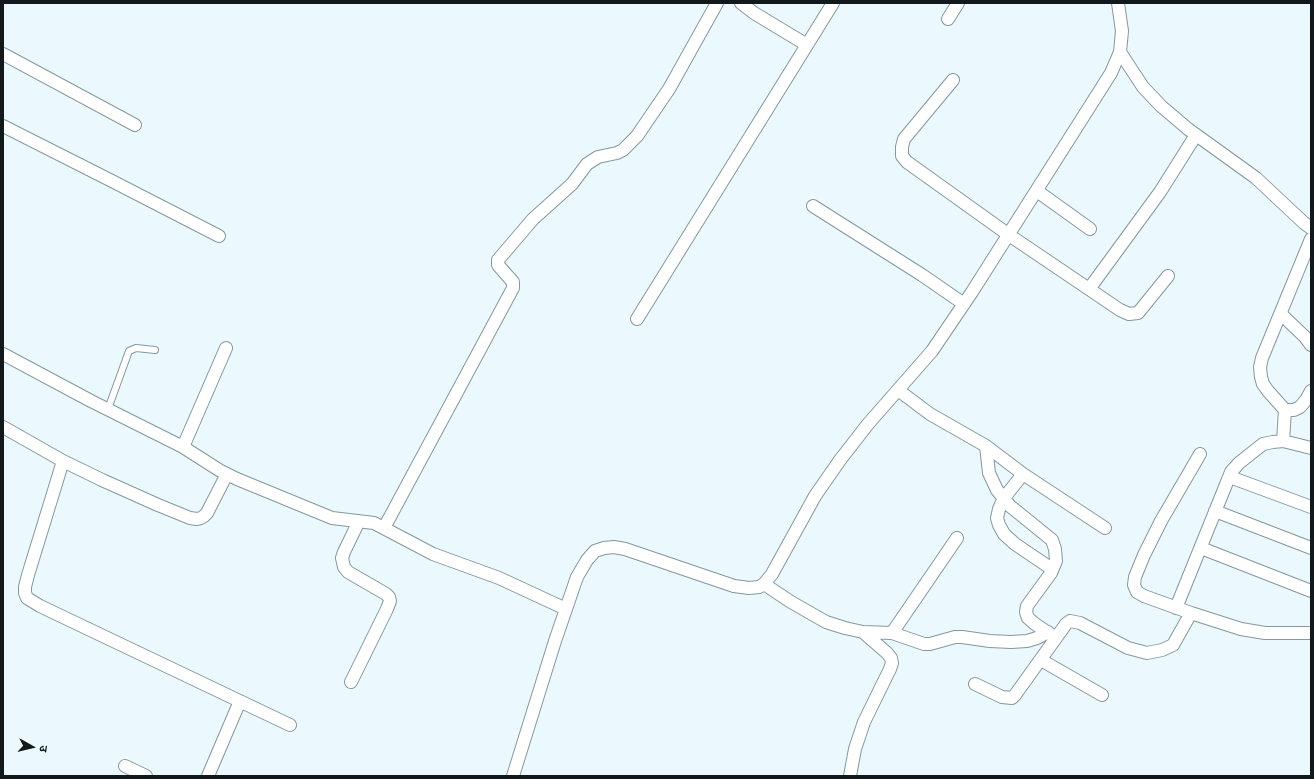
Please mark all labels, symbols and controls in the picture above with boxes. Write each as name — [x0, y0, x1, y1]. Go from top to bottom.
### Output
north arrow — [12, 727, 52, 767]
text: उ — [37, 745, 51, 753]

